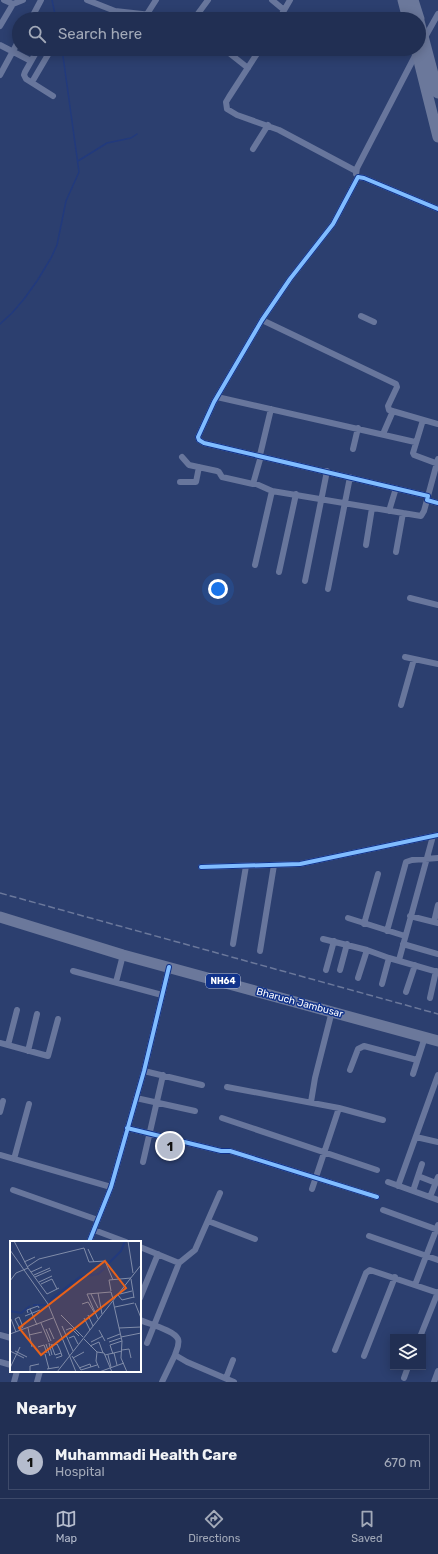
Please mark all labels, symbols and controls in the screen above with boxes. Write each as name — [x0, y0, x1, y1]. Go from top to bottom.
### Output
search box — [12, 12, 426, 56]
icon: search — [26, 23, 48, 45]
text: Search here — [58, 25, 142, 43]
your location — [208, 579, 228, 599]
road number: NH64 — [206, 974, 240, 988]
street label: Bharuch Jambusar — [255, 986, 345, 1020]
pin: 1 — [157, 1131, 183, 1161]
inset map — [10, 1241, 141, 1372]
map controls — [390, 1334, 426, 1370]
button: layers — [390, 1334, 426, 1370]
text: Nearby — [16, 1398, 77, 1418]
text: Muhammadi Health Care — [55, 1446, 237, 1464]
text: 1 — [27, 1455, 33, 1470]
text: 670 m — [384, 1455, 421, 1470]
text: Hospital — [55, 1464, 105, 1479]
tab: Map — [55, 1508, 77, 1545]
tab: Directions — [188, 1508, 240, 1545]
tab: Saved — [351, 1508, 383, 1545]

